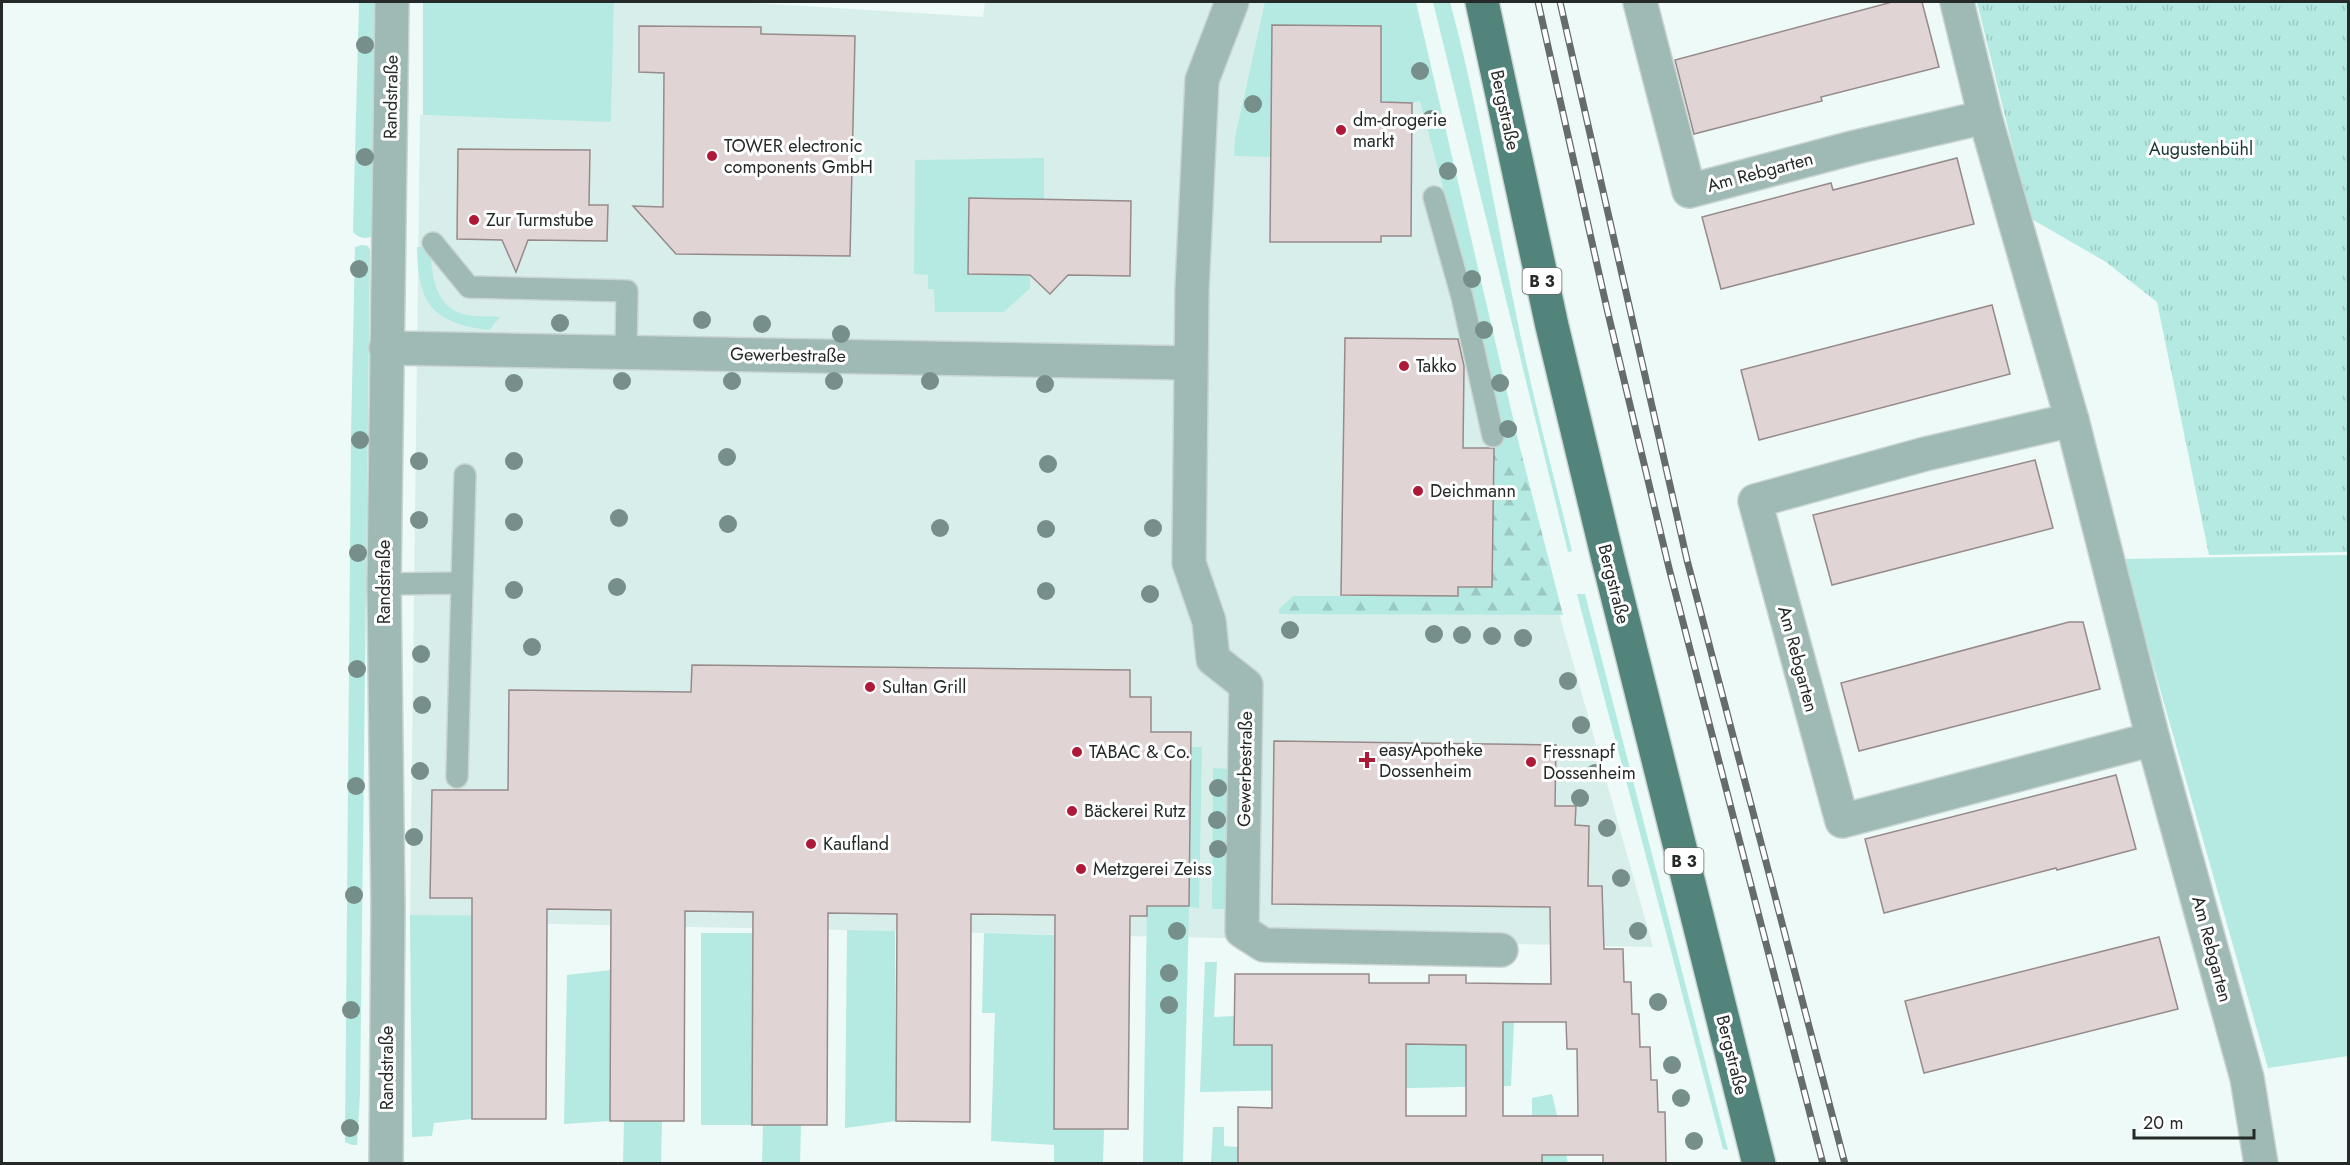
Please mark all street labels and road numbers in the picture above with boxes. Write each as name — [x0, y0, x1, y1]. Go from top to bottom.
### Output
street label: Randstraße — [377, 55, 405, 139]
street label: Bergstraße — [1484, 68, 1526, 152]
street label: Am Rebgarten — [1704, 145, 1816, 199]
road number: B 3 — [1522, 268, 1562, 294]
street label: Gewerbestraße — [730, 341, 846, 369]
street label: Randstraße — [371, 540, 397, 624]
street label: Bergstraße — [1592, 541, 1636, 627]
street label: Am Rebgarten — [1771, 603, 1825, 715]
street label: Gewerbestraße — [1231, 711, 1259, 827]
road number: B 3 — [1664, 848, 1704, 874]
street label: Am Rebgarten — [2185, 893, 2239, 1005]
street label: Bergstraße — [1710, 1012, 1754, 1098]
street label: Randstraße — [374, 1026, 400, 1110]

